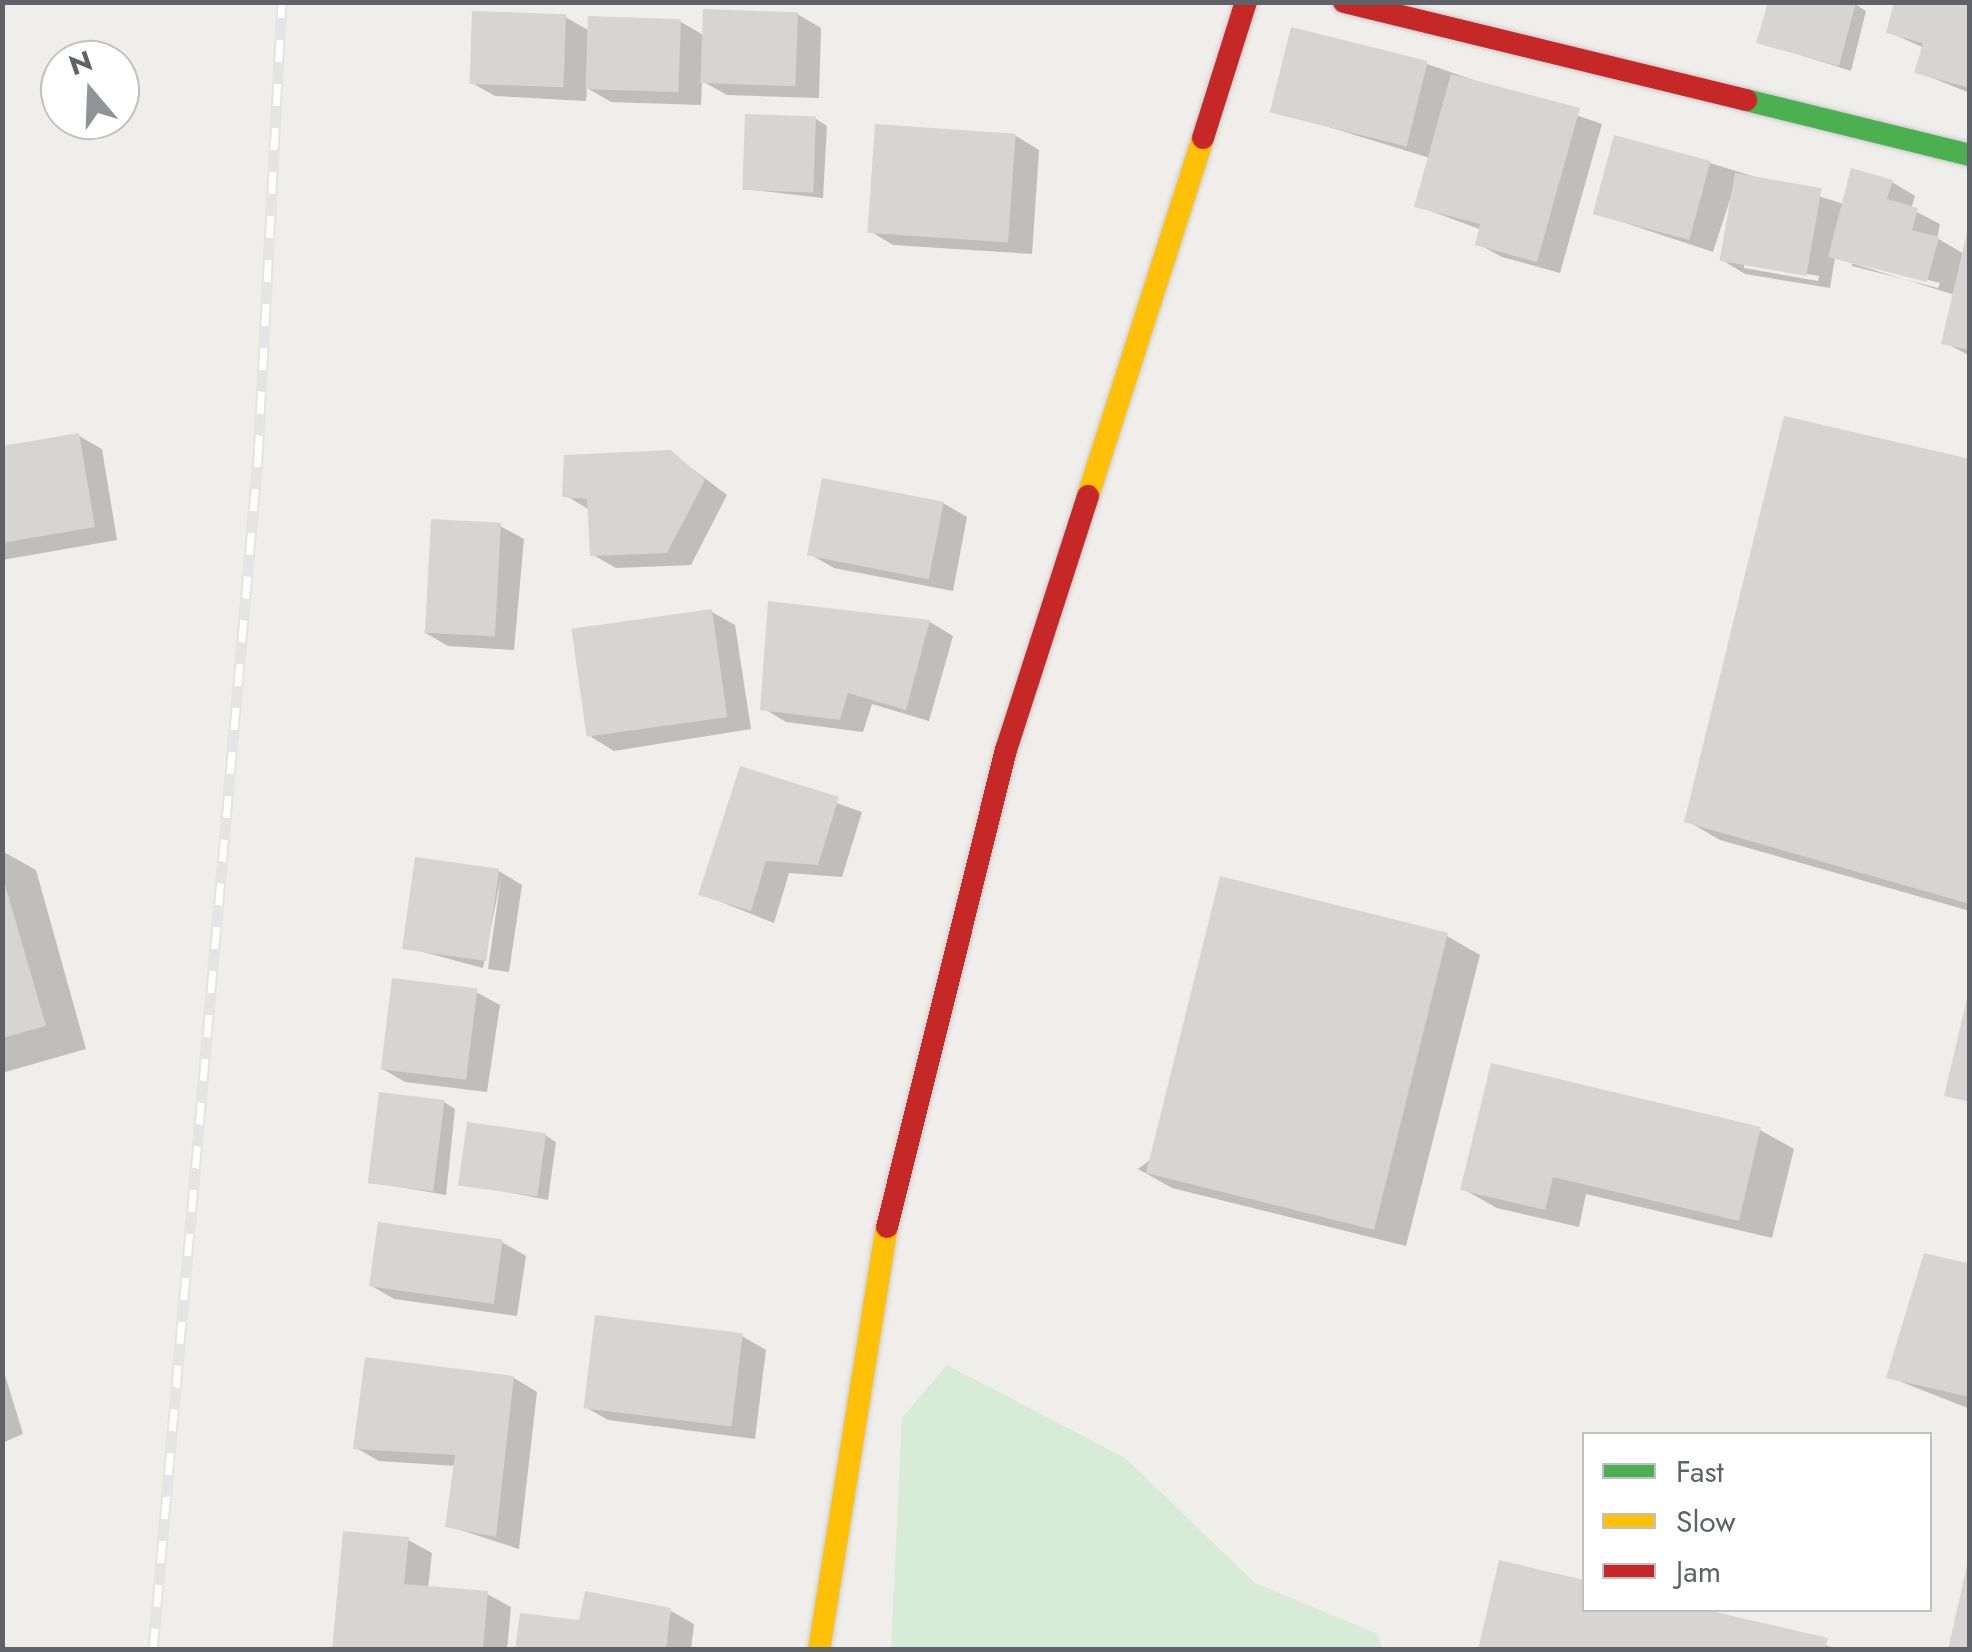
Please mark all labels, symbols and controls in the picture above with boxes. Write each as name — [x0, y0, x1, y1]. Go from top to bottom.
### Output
north arrow — [40, 40, 140, 140]
text: N — [64, 40, 98, 86]
legend — [1582, 1432, 1932, 1612]
text: Fast — [1676, 1450, 1724, 1493]
text: Slow — [1676, 1500, 1736, 1543]
text: Jam — [1676, 1550, 1721, 1593]

